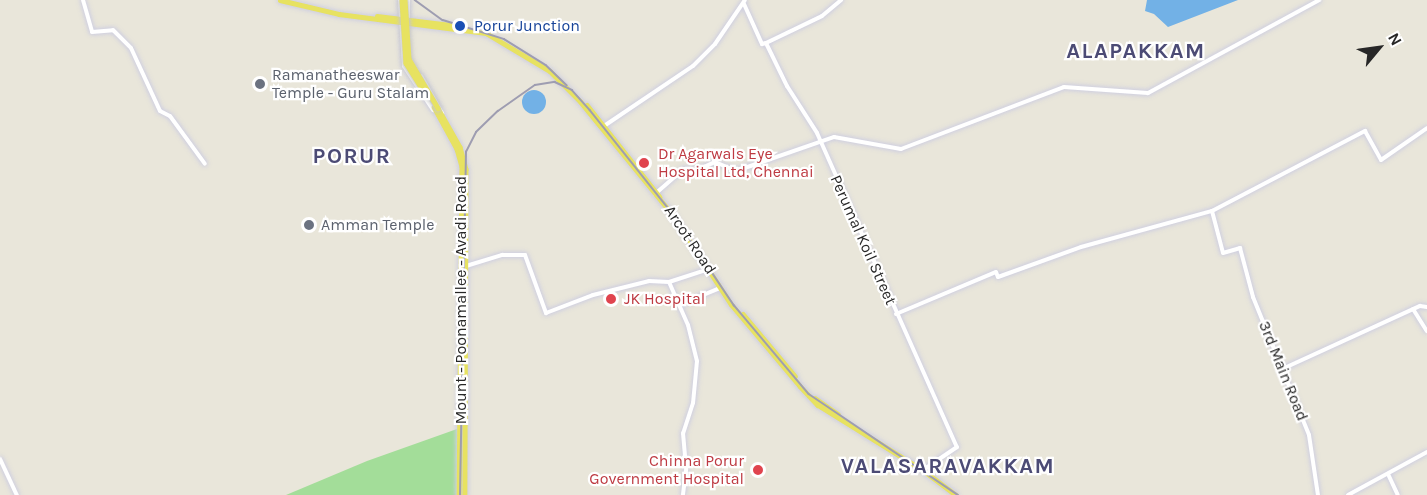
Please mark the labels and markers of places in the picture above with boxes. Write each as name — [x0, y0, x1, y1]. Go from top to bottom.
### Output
place label: Porur Junction — [474, 16, 580, 36]
marker: Porur Junction — [451, 17, 469, 35]
place label: Ramanatheeswar Temple - Guru Stalam — [272, 65, 429, 103]
marker: Ramanatheeswar Temple - Guru Stalam — [253, 77, 267, 91]
place label: Dr Agarwals Eye Hospital Ltd, Chennai — [658, 144, 814, 182]
marker: Dr Agarwals Eye Hospital Ltd, Chennai — [635, 154, 653, 172]
place label: Amman Temple — [321, 215, 434, 235]
marker: Amman Temple — [302, 218, 316, 232]
place label: JK Hospital — [624, 289, 705, 309]
marker: JK Hospital — [602, 290, 620, 308]
place label: Chinna Porur Government Hospital — [589, 451, 744, 489]
marker: Chinna Porur Government Hospital — [749, 461, 767, 479]

